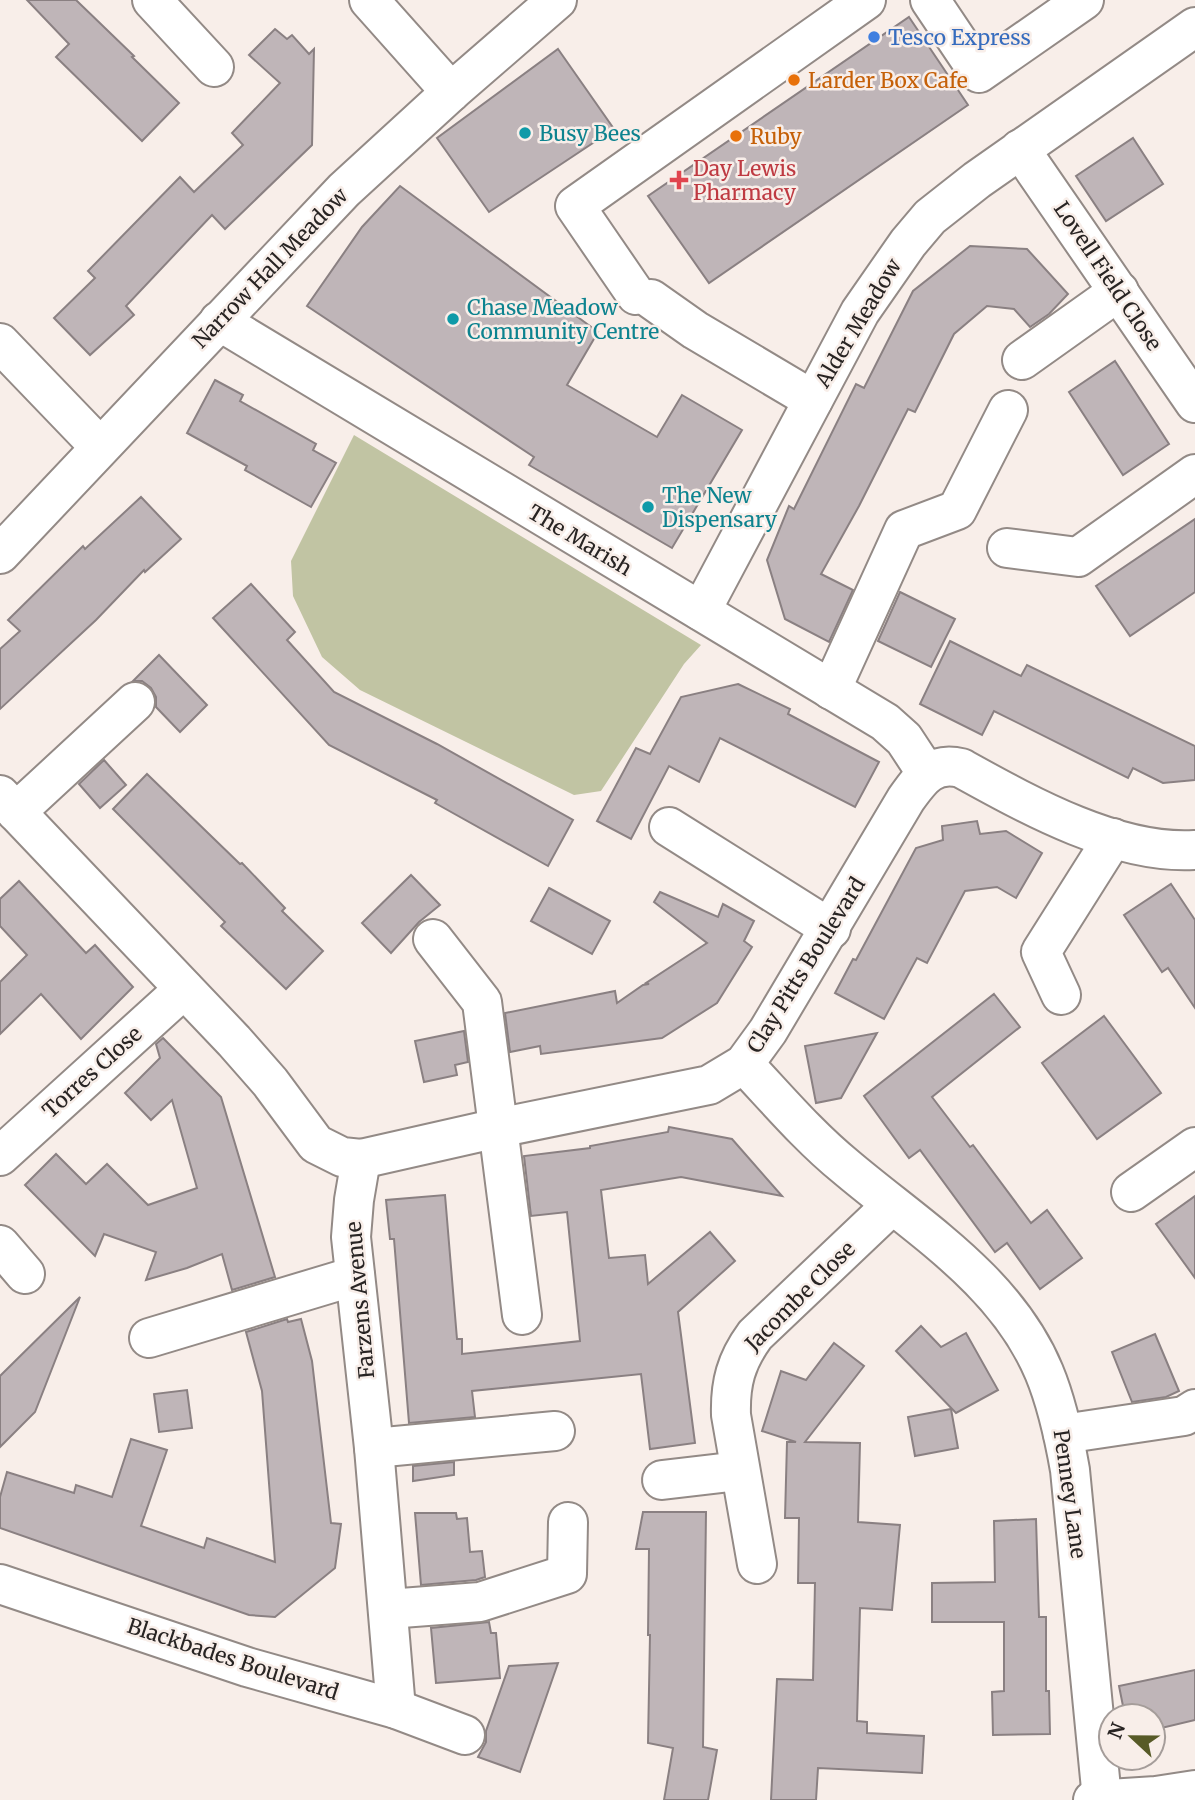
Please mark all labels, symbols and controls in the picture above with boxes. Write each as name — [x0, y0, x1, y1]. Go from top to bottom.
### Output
place label: Tesco Express — [888, 24, 1031, 51]
marker: Tesco Express — [866, 29, 882, 45]
place label: Larder Box Cafe — [808, 67, 968, 94]
marker: Larder Box Cafe — [786, 72, 802, 88]
place label: Busy Bees — [539, 120, 641, 147]
place label: Ruby — [750, 123, 803, 150]
marker: Busy Bees — [517, 125, 533, 141]
marker: Ruby — [728, 128, 744, 144]
place label: Day Lewis Pharmacy — [693, 155, 797, 206]
marker: Day Lewis Pharmacy — [671, 172, 687, 188]
street label: Narrow Hall Meadow — [187, 182, 354, 354]
street label: Lovell Field Close — [1048, 196, 1168, 356]
street label: Alder Meadow — [808, 254, 907, 393]
place label: Chase Meadow Community Centre — [467, 294, 659, 345]
marker: Chase Meadow Community Centre — [445, 311, 461, 327]
place label: The New Dispensary — [662, 482, 778, 533]
street label: The Marish — [523, 498, 637, 582]
marker: The New Dispensary — [640, 499, 656, 515]
street label: Clay Pitts Boulevard — [741, 872, 871, 1058]
street label: Torres Close — [37, 1020, 147, 1124]
street label: Farzens Avenue — [340, 1220, 380, 1380]
street label: Jacombe Close — [739, 1235, 861, 1357]
street label: Penney Lane — [1048, 1428, 1092, 1560]
street label: Blackbades Boulevard — [124, 1612, 342, 1706]
north arrow — [1097, 1702, 1167, 1772]
text: N — [1102, 1719, 1130, 1742]

